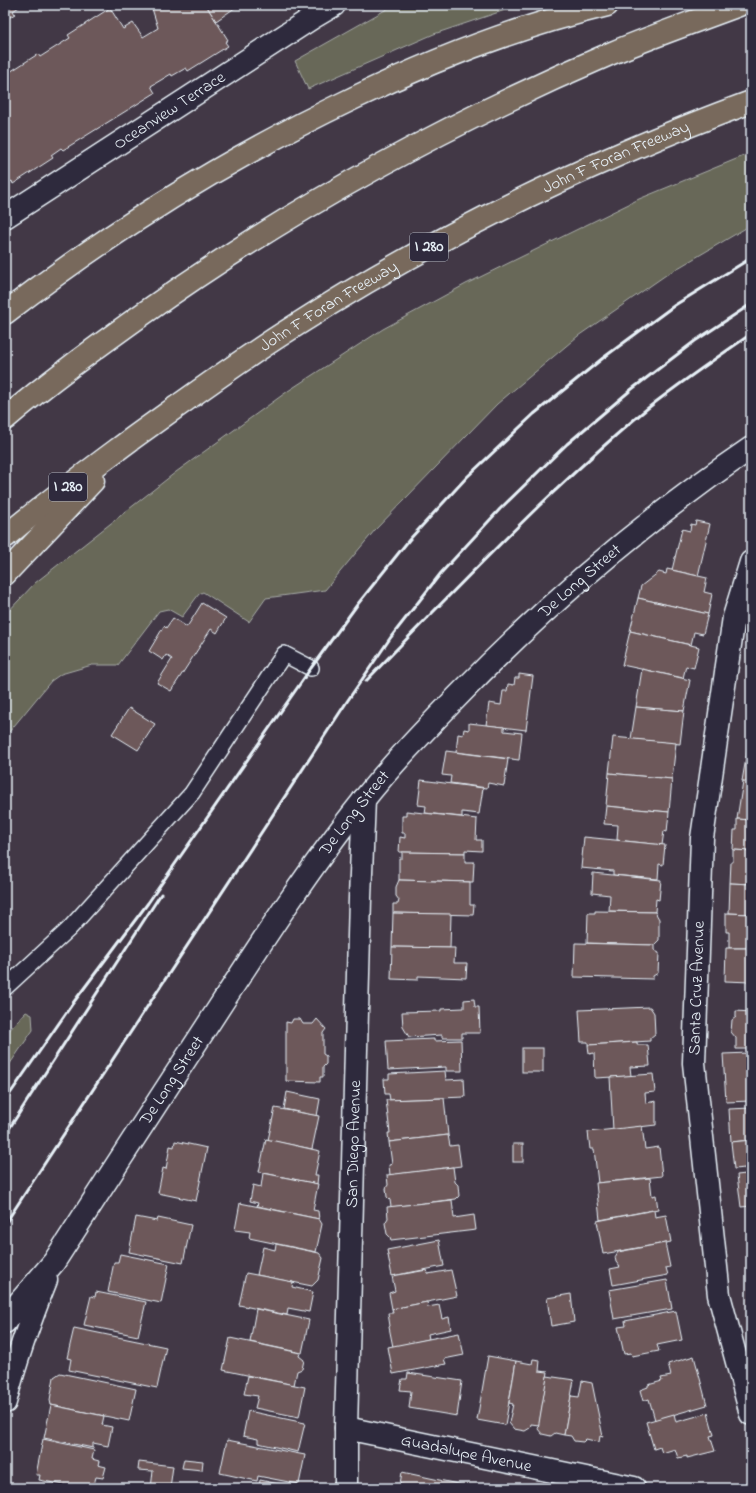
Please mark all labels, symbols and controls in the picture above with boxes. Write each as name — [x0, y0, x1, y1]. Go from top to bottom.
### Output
street label: Oceanview Terrace — [109, 65, 231, 156]
street label: John F Foran Freeway — [538, 114, 694, 200]
road number: I 280 — [410, 233, 448, 261]
street label: John F Foran Freeway — [255, 254, 403, 358]
road number: I 280 — [49, 473, 87, 501]
street label: De Long Street — [532, 538, 627, 625]
street label: De Long Street — [312, 764, 396, 862]
street label: Santa Cruz Avenue — [682, 920, 712, 1055]
street label: De Long Street — [133, 1030, 210, 1131]
street label: San Diego Avenue — [339, 1080, 368, 1208]
street label: Guadalupe Avenue — [399, 1427, 534, 1479]

